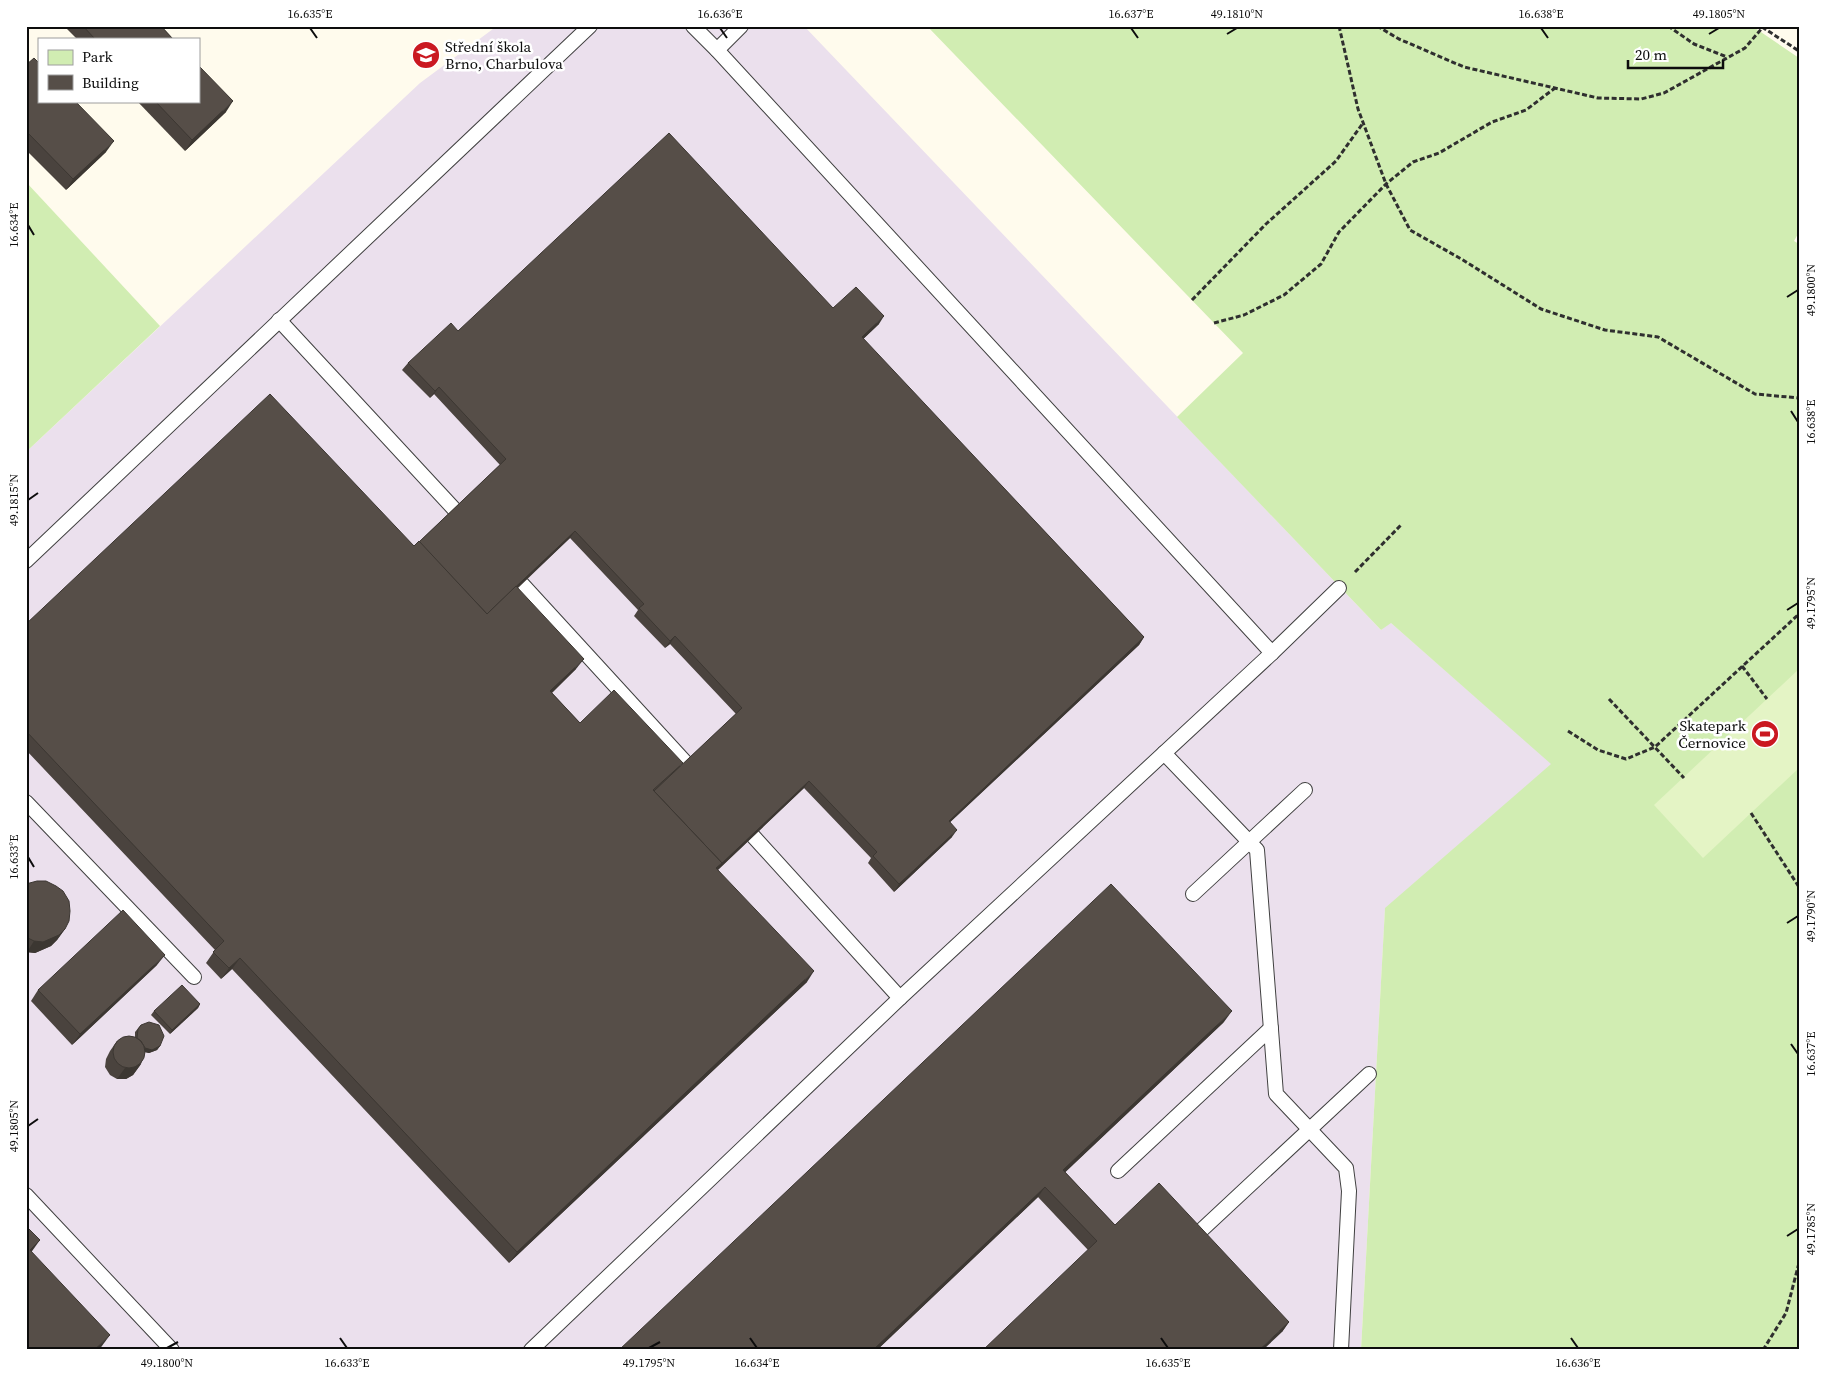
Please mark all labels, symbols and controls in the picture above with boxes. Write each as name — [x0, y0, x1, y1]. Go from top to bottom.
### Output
text: 16.635°E — [288, 6, 332, 22]
text: 16.636°E — [698, 6, 742, 22]
text: 16.637°E — [1109, 6, 1153, 22]
text: 49.1810°N — [1211, 6, 1263, 22]
text: 16.638°E — [1519, 6, 1563, 22]
text: 49.1805°N — [1693, 6, 1745, 22]
place label: Střední škola Brno, Charbulova — [445, 36, 563, 74]
legend — [38, 38, 200, 102]
scale bar — [1628, 38, 1722, 70]
school or university icon: Střední škola Brno, Charbulova — [411, 40, 441, 70]
text: 20 m — [1635, 44, 1667, 65]
text: Park — [82, 46, 114, 67]
text: Building — [82, 72, 139, 93]
text: 16.634°E — [6, 203, 22, 247]
text: 49.1800°N — [1803, 264, 1819, 316]
text: 16.638°E — [1803, 400, 1819, 444]
text: 49.1815°N — [6, 474, 22, 526]
text: 49.1795°N — [1803, 577, 1819, 629]
place label: Skatepark Černovice — [1678, 715, 1747, 753]
sports icon: Skatepark Černovice — [1750, 719, 1780, 749]
text: 16.633°E — [6, 835, 22, 879]
text: 49.1790°N — [1803, 890, 1819, 942]
text: 16.637°E — [1803, 1032, 1819, 1076]
text: 49.1805°N — [6, 1100, 22, 1152]
text: 49.1785°N — [1803, 1203, 1819, 1255]
text: 49.1800°N — [141, 1355, 193, 1371]
text: 16.633°E — [325, 1355, 369, 1371]
text: 49.1795°N — [623, 1355, 675, 1371]
text: 16.634°E — [735, 1355, 779, 1371]
text: 16.635°E — [1146, 1355, 1190, 1371]
text: 16.636°E — [1556, 1355, 1600, 1371]

